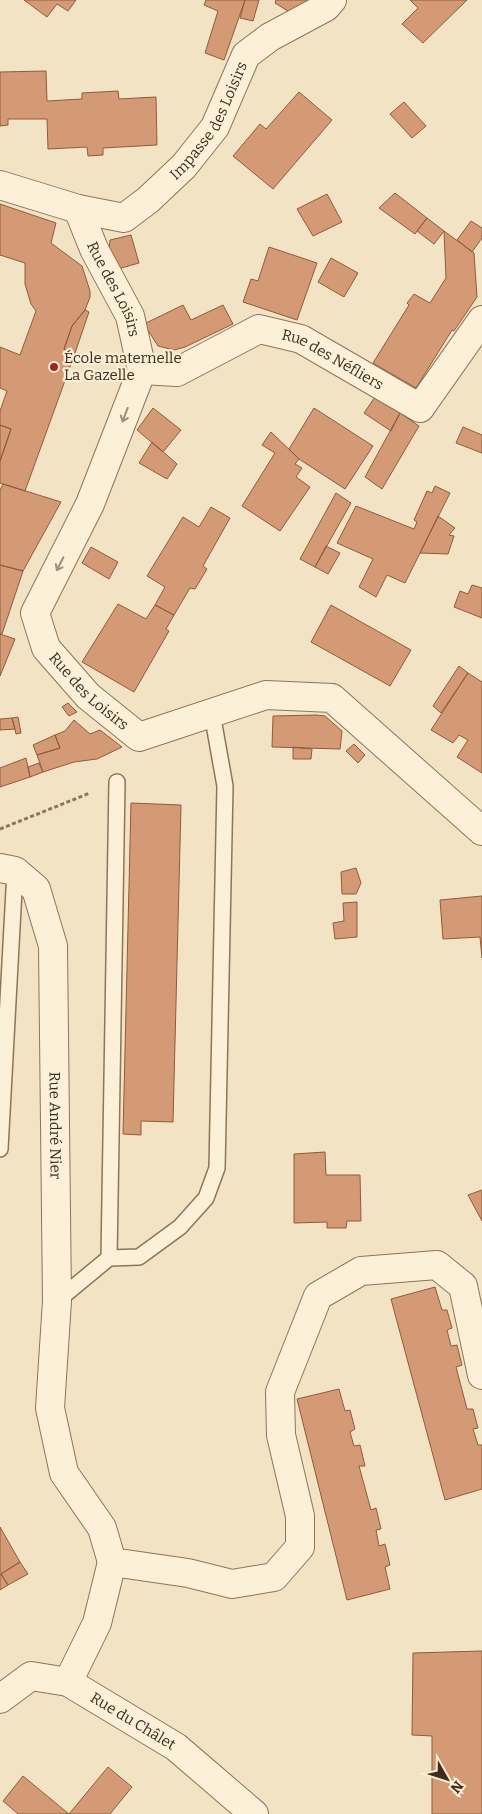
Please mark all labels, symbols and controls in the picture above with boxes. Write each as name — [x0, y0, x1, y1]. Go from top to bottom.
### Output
street label: Impasse des Loisirs — [166, 59, 251, 184]
street label: Rue des Loisirs — [83, 239, 143, 338]
street label: Rue des Néfliers — [280, 326, 387, 394]
place label: École maternelle La Gazelle — [64, 349, 182, 384]
marker: École maternelle La Gazelle — [48, 361, 60, 373]
one-way arrow — [119, 408, 128, 423]
one-way arrow — [55, 556, 64, 571]
street label: Rue des Loisirs — [45, 649, 132, 734]
street label: Rue André Nier — [45, 1072, 65, 1180]
street label: Rue du Châlet — [87, 1689, 179, 1754]
north arrow — [422, 1754, 472, 1804]
text: N — [447, 1777, 467, 1797]

